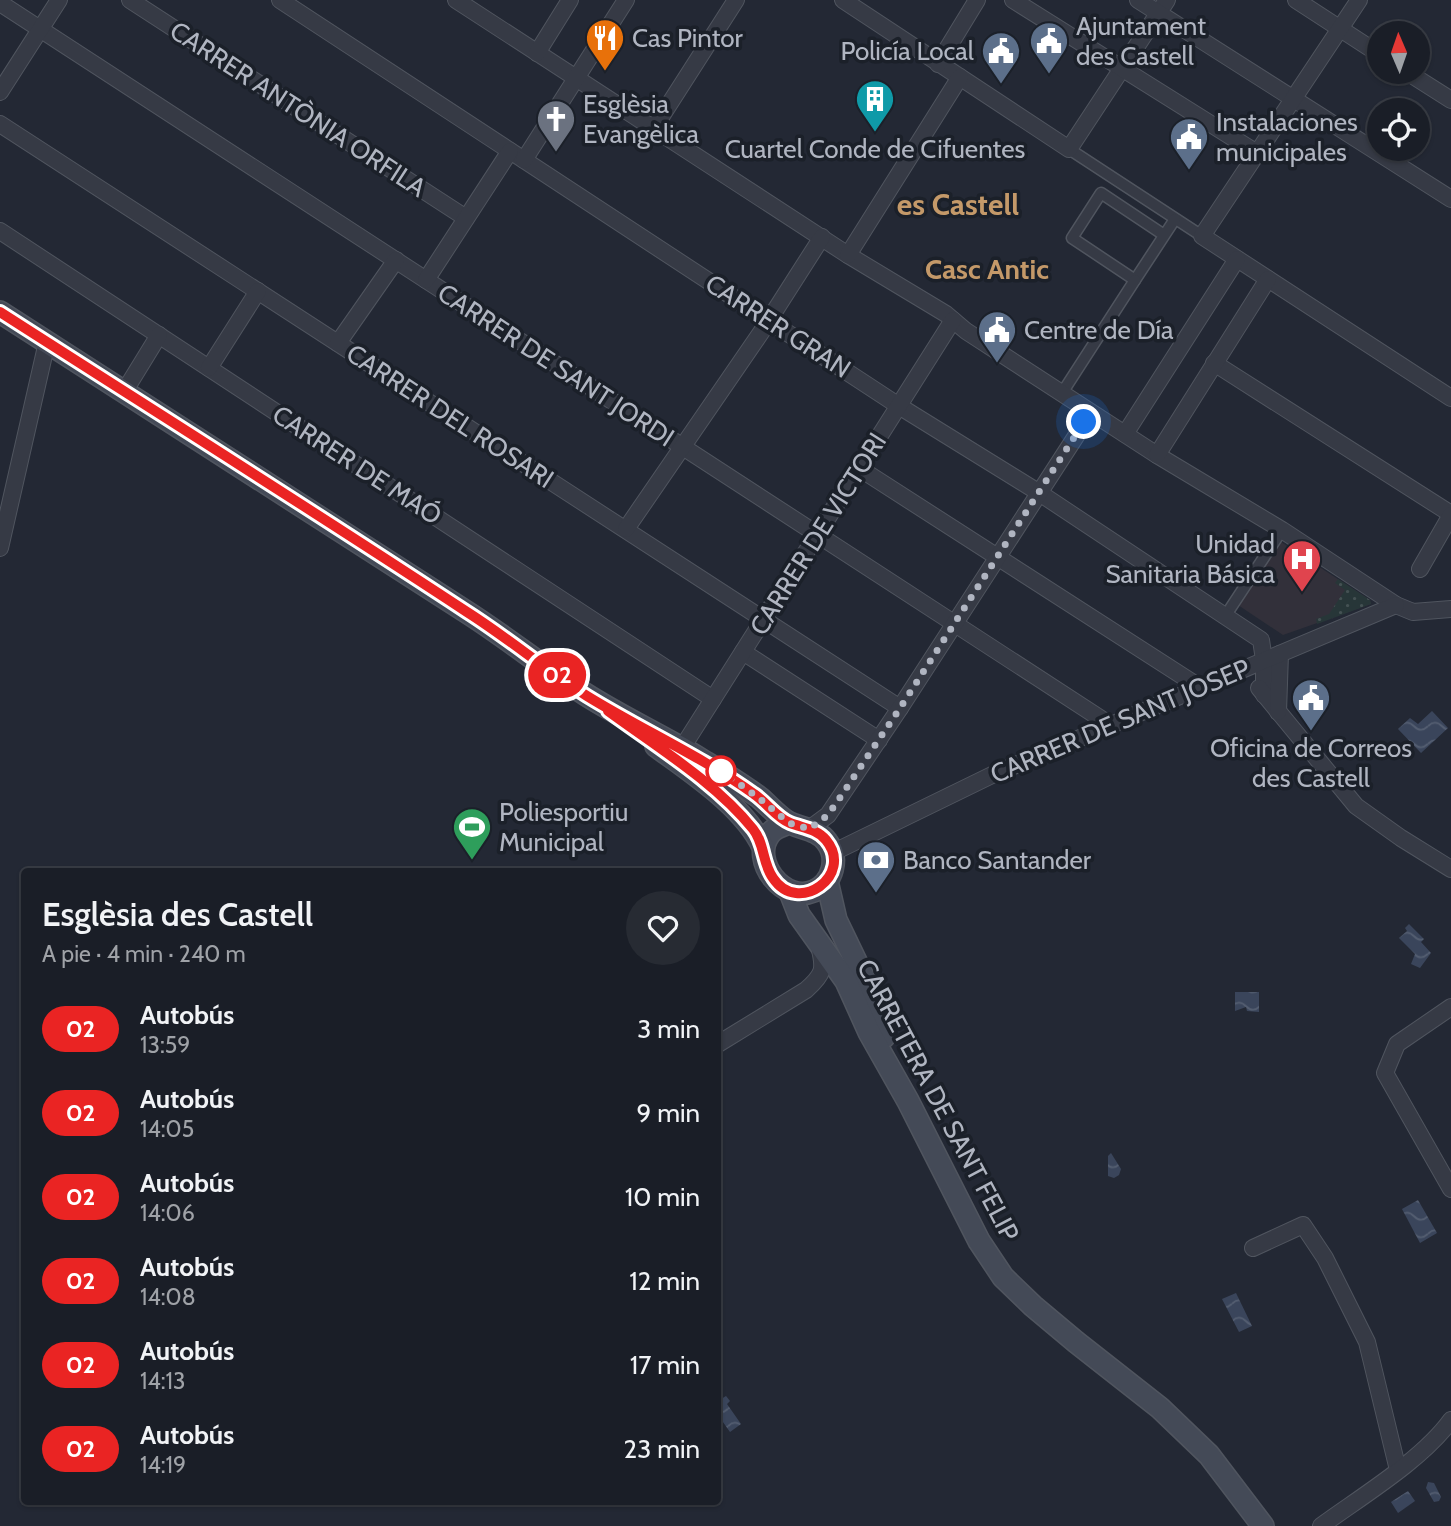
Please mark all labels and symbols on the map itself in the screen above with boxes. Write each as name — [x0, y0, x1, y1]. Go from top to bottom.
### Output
place label: Ajuntament des Castell — [1076, 10, 1206, 72]
street label: CARRER ANTÒNIA ORFILA — [164, 14, 432, 204]
restaurant icon: Cas Pintor — [584, 17, 626, 72]
public building icon: Ajuntament des Castell — [1028, 20, 1070, 75]
north arrow — [1367, 21, 1430, 84]
place label: Cas Pintor — [632, 22, 744, 54]
public building icon: Policía Local — [980, 30, 1022, 85]
place label: Policía Local — [840, 35, 974, 67]
building icon: Cuartel Conde de Cifuentes — [854, 78, 896, 133]
place label: Esglèsia Evangèlica — [583, 88, 699, 150]
church icon: Esglèsia Evangèlica — [535, 98, 577, 153]
place label: Instalaciones municipales — [1216, 106, 1358, 168]
public building icon: Instalaciones municipales — [1168, 116, 1210, 171]
place label: Cuartel Conde de Cifuentes — [725, 133, 1025, 165]
district label: es Castell — [897, 186, 1019, 223]
district label: Casc Antic — [925, 252, 1049, 286]
street label: CARRER GRAN — [699, 267, 857, 385]
street label: CARRER DE SANT JORDI — [432, 277, 680, 453]
public building icon: Centre de Día — [976, 309, 1018, 364]
place label: Centre de Día — [1024, 314, 1174, 346]
street label: CARRER DEL ROSARI — [340, 337, 560, 495]
street label: CARRER DE MAÓ — [266, 398, 448, 532]
your location — [1066, 404, 1101, 439]
street label: CARRER DE VICTORI — [743, 427, 893, 641]
place label: Unidad Sanitaria Básica — [1105, 528, 1276, 590]
hospital icon: Unidad Sanitaria Básica — [1281, 538, 1323, 593]
line badge: 02 — [526, 652, 588, 698]
street label: CARRER DE SANT JOSEP — [985, 652, 1255, 790]
public building icon: Oficina de Correos des Castell — [1290, 677, 1332, 732]
place label: Oficina de Correos des Castell — [1210, 732, 1412, 794]
unlabelled marker — [706, 756, 736, 786]
place label: Poliesportiu Municipal — [499, 796, 628, 858]
sports icon: Poliesportiu Municipal — [451, 806, 493, 861]
bank icon: Banco Santander — [855, 839, 897, 894]
place label: Banco Santander — [903, 844, 1092, 876]
street label: CARRETERA DE SANT FELIP — [850, 954, 1026, 1246]

